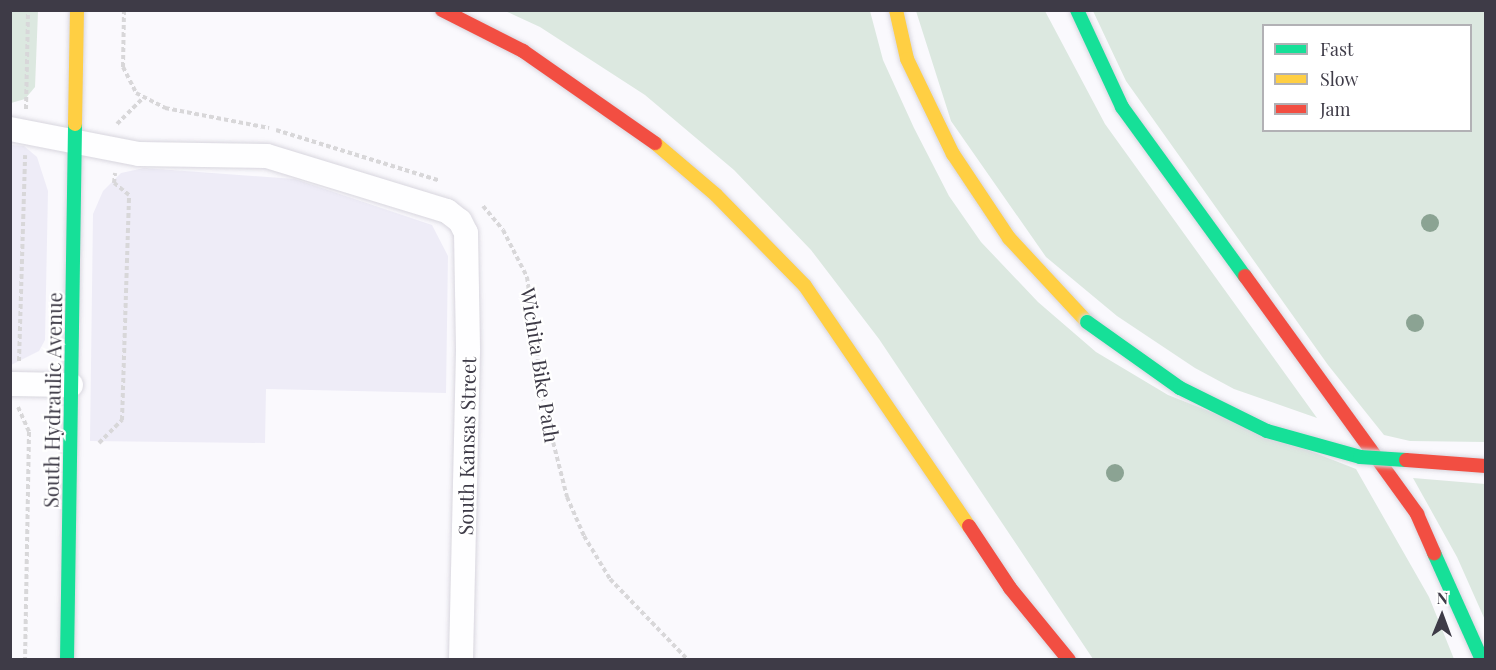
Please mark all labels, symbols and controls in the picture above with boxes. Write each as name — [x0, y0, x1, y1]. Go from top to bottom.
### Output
legend — [1262, 24, 1472, 132]
text: Fast — [1320, 37, 1353, 61]
text: Slow — [1320, 67, 1358, 91]
text: Jam — [1320, 97, 1350, 121]
street label: Wichita Bike Path — [517, 286, 565, 444]
street label: South Hydraulic Avenue — [38, 292, 66, 508]
street label: South Kansas Street — [452, 356, 480, 536]
north arrow — [1412, 586, 1472, 646]
text: N — [1436, 587, 1448, 608]

